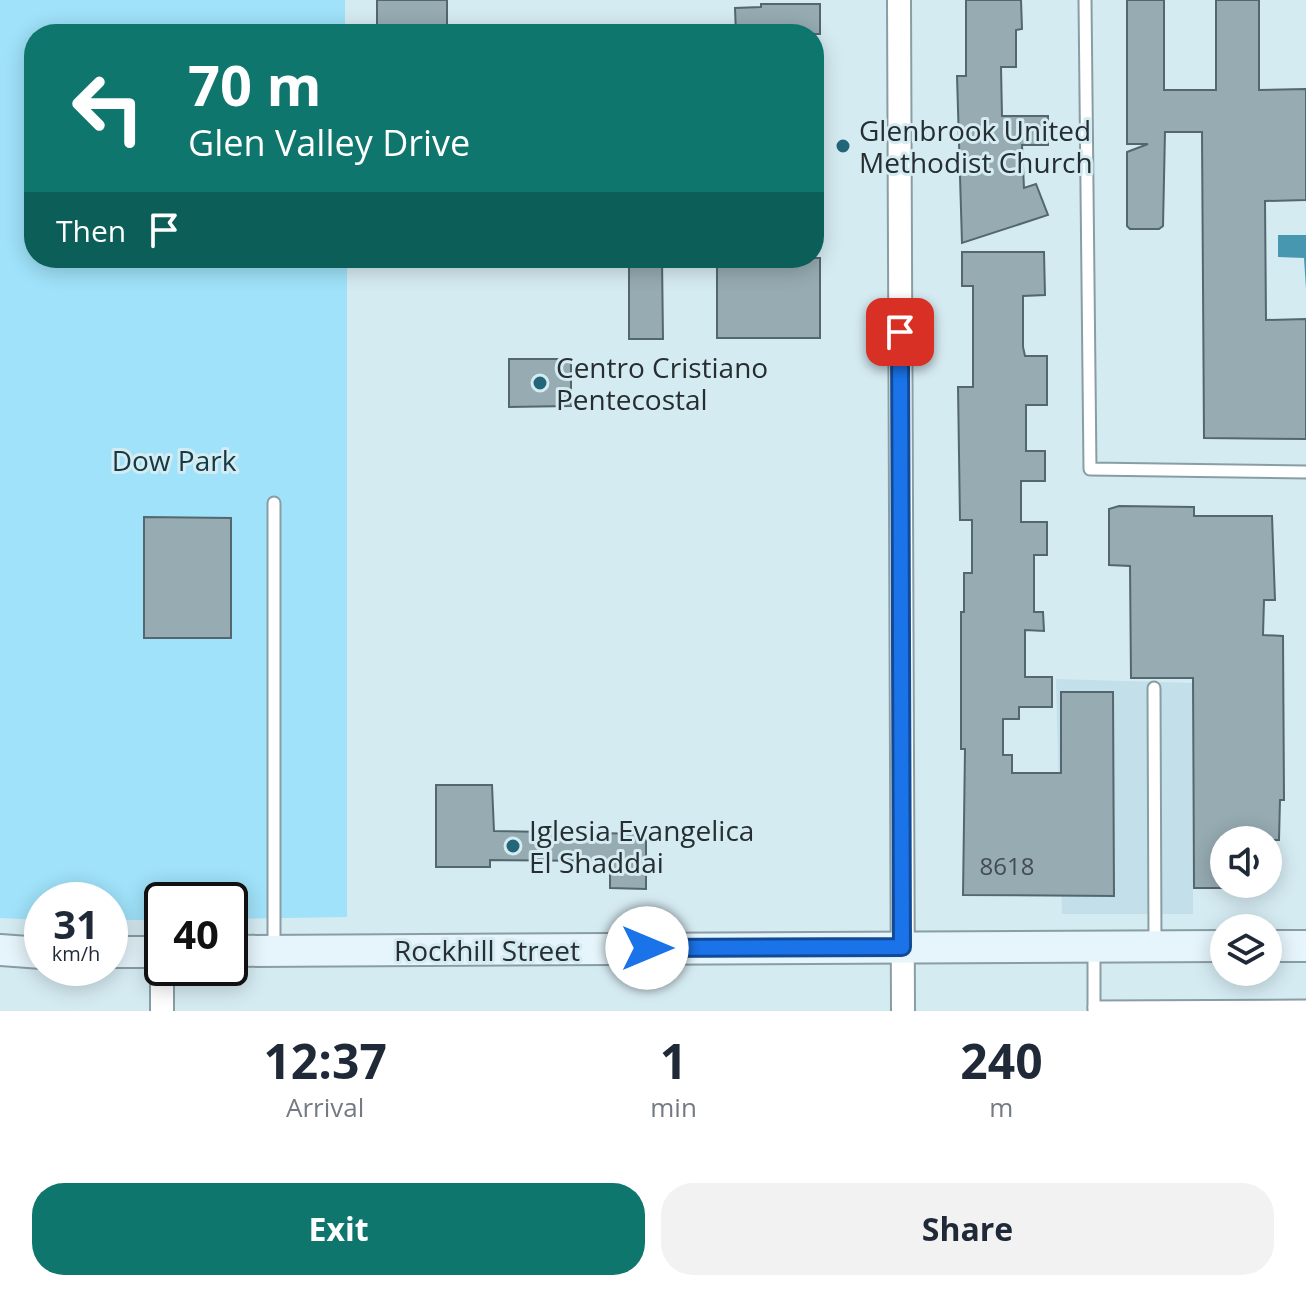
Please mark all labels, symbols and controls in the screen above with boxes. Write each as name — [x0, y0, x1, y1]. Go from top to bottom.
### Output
text: 70 m — [188, 46, 322, 122]
icon: left — [56, 56, 160, 160]
place label: Glenbrook United Methodist Church — [859, 111, 1093, 181]
text: Glen Valley Drive — [188, 118, 470, 167]
marker: Glenbrook United Methodist Church — [834, 137, 852, 155]
icon: arrive — [142, 208, 186, 252]
text: Then — [56, 210, 126, 251]
pin — [866, 298, 934, 366]
icon: arrive — [878, 310, 922, 354]
place label: Centro Cristiano Pentecostal — [556, 348, 768, 418]
marker: Centro Cristiano Pentecostal — [531, 374, 549, 392]
park label: Dow Park — [112, 441, 237, 479]
place label: Iglesia Evangelica El Shaddai — [529, 811, 754, 881]
map controls — [1210, 826, 1282, 986]
button: sound — [1210, 826, 1282, 898]
marker: Iglesia Evangelica El Shaddai — [504, 837, 522, 855]
house number: 8618 — [980, 849, 1034, 882]
speed limit sign: 40 — [144, 882, 248, 986]
text: 31 — [53, 896, 99, 951]
position arrow — [605, 906, 689, 990]
button: layers — [1210, 914, 1282, 986]
street label: Rockhill Street — [394, 931, 580, 969]
text: km/h — [52, 940, 100, 967]
text: 12:37 — [263, 1028, 387, 1093]
text: 1 — [660, 1028, 687, 1093]
text: 240 — [960, 1028, 1043, 1093]
text: Arrival — [286, 1089, 364, 1125]
text: min — [650, 1089, 697, 1125]
text: m — [989, 1089, 1013, 1125]
button: Exit — [32, 1183, 645, 1275]
button: Share — [661, 1183, 1274, 1275]

